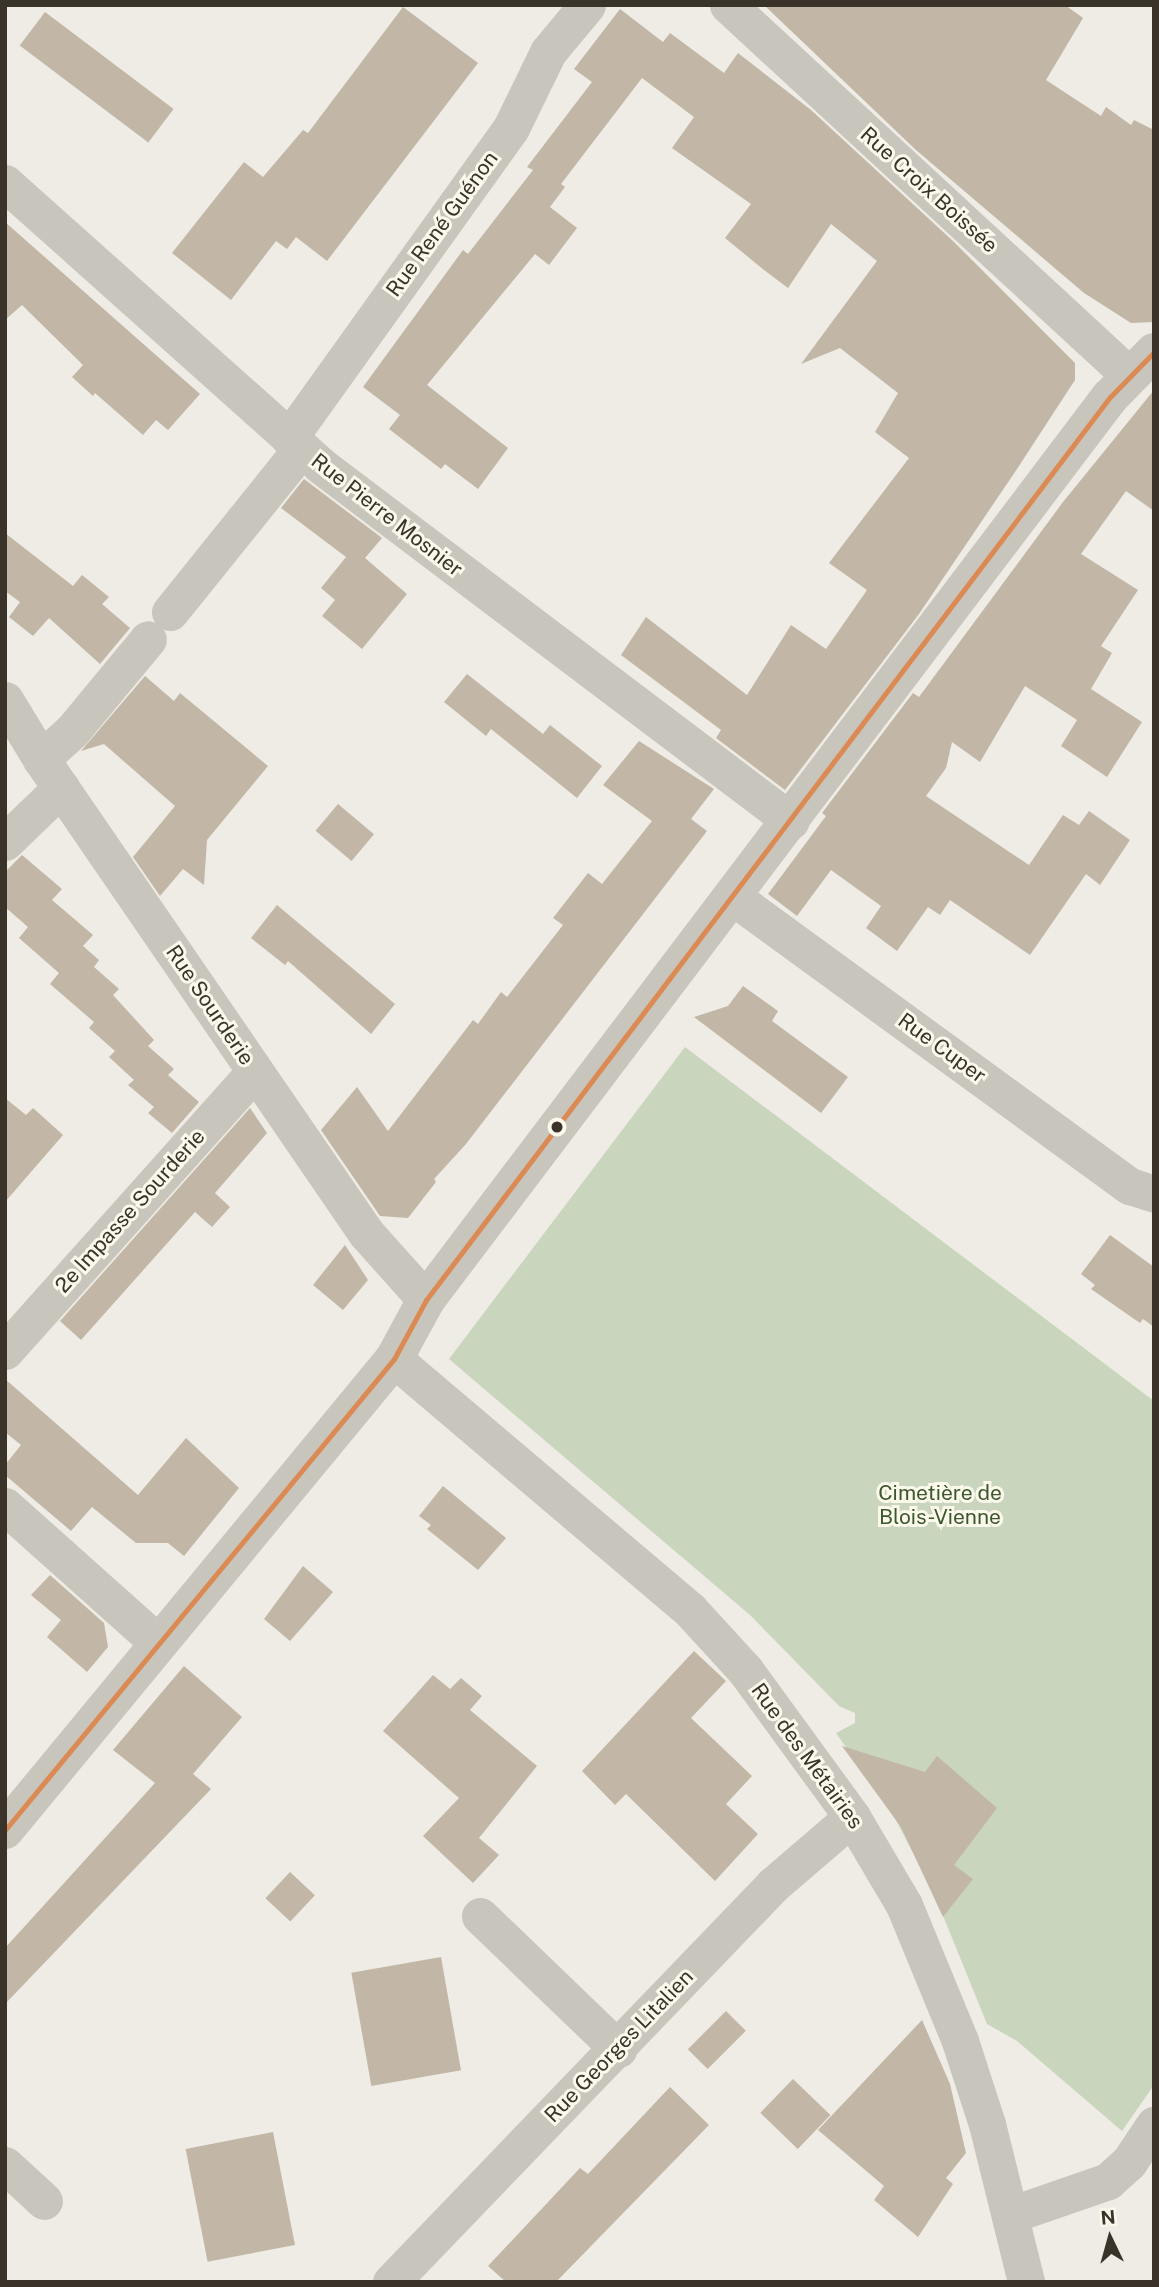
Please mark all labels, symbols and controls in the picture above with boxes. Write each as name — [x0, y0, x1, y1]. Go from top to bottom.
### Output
street label: Rue Croix Boissée — [855, 122, 1003, 258]
street label: Rue René Guénon — [381, 146, 503, 302]
street label: Rue Pierre Mosnier — [306, 448, 468, 582]
street label: Rue Sourderie — [161, 940, 259, 1070]
street label: Rue Cuper — [893, 1008, 991, 1088]
unlabelled marker — [550, 1120, 564, 1134]
street label: 2e Impasse Sourderie — [50, 1124, 210, 1298]
park label: Cimetière de Blois-Vienne — [878, 1480, 1002, 1530]
street label: Rue des Métairies — [746, 1678, 868, 1834]
street label: Rue Georges Litalien — [539, 1964, 699, 2128]
north arrow — [1075, 2203, 1145, 2273]
text: N — [1100, 2205, 1117, 2229]

